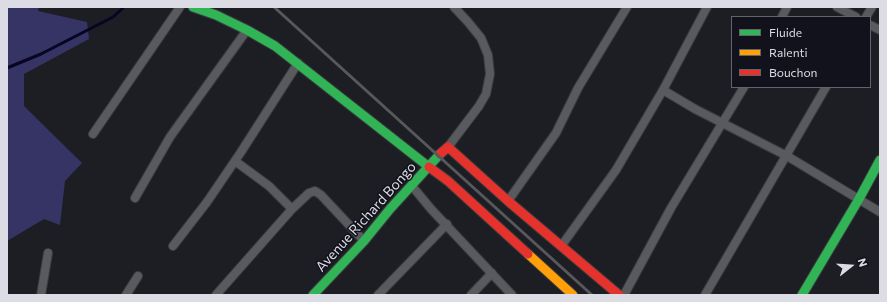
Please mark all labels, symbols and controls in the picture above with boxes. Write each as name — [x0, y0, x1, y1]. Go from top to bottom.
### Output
legend — [731, 16, 871, 88]
text: Fluide — [769, 25, 802, 39]
text: Ralenti — [769, 45, 808, 59]
text: Bouchon — [769, 65, 817, 79]
street label: Avenue Richard Bongo — [312, 159, 420, 275]
north arrow — [831, 246, 871, 286]
text: N — [856, 256, 870, 268]

